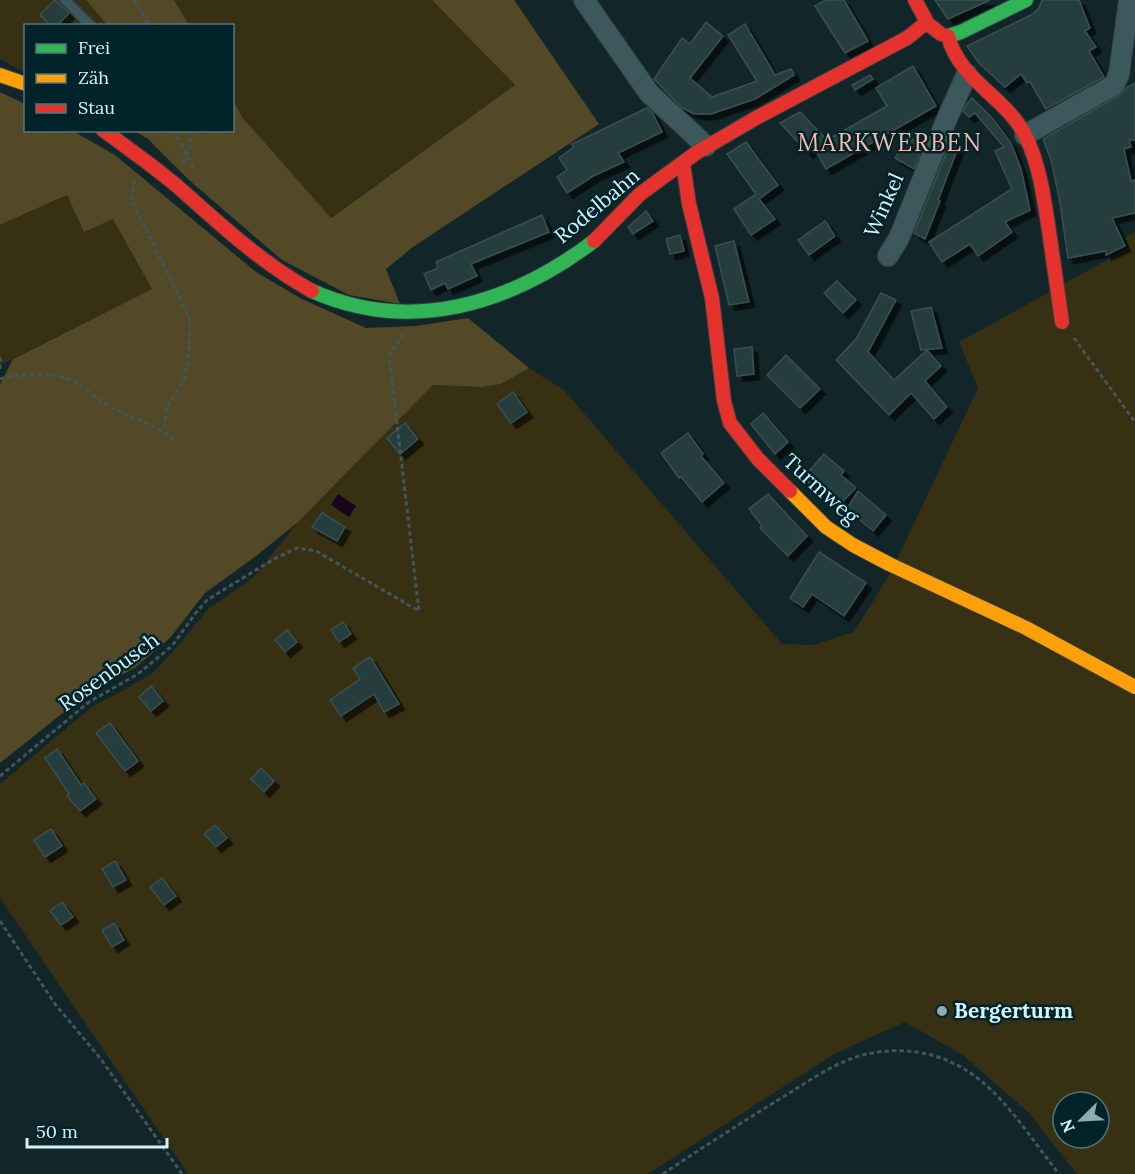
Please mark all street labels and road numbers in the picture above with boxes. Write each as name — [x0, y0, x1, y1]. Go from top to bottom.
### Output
street label: Rodelbahn — [548, 162, 645, 249]
street label: Winkel — [857, 169, 910, 241]
street label: Turmweg — [778, 447, 865, 530]
street label: Rosenbusch — [53, 626, 164, 717]

